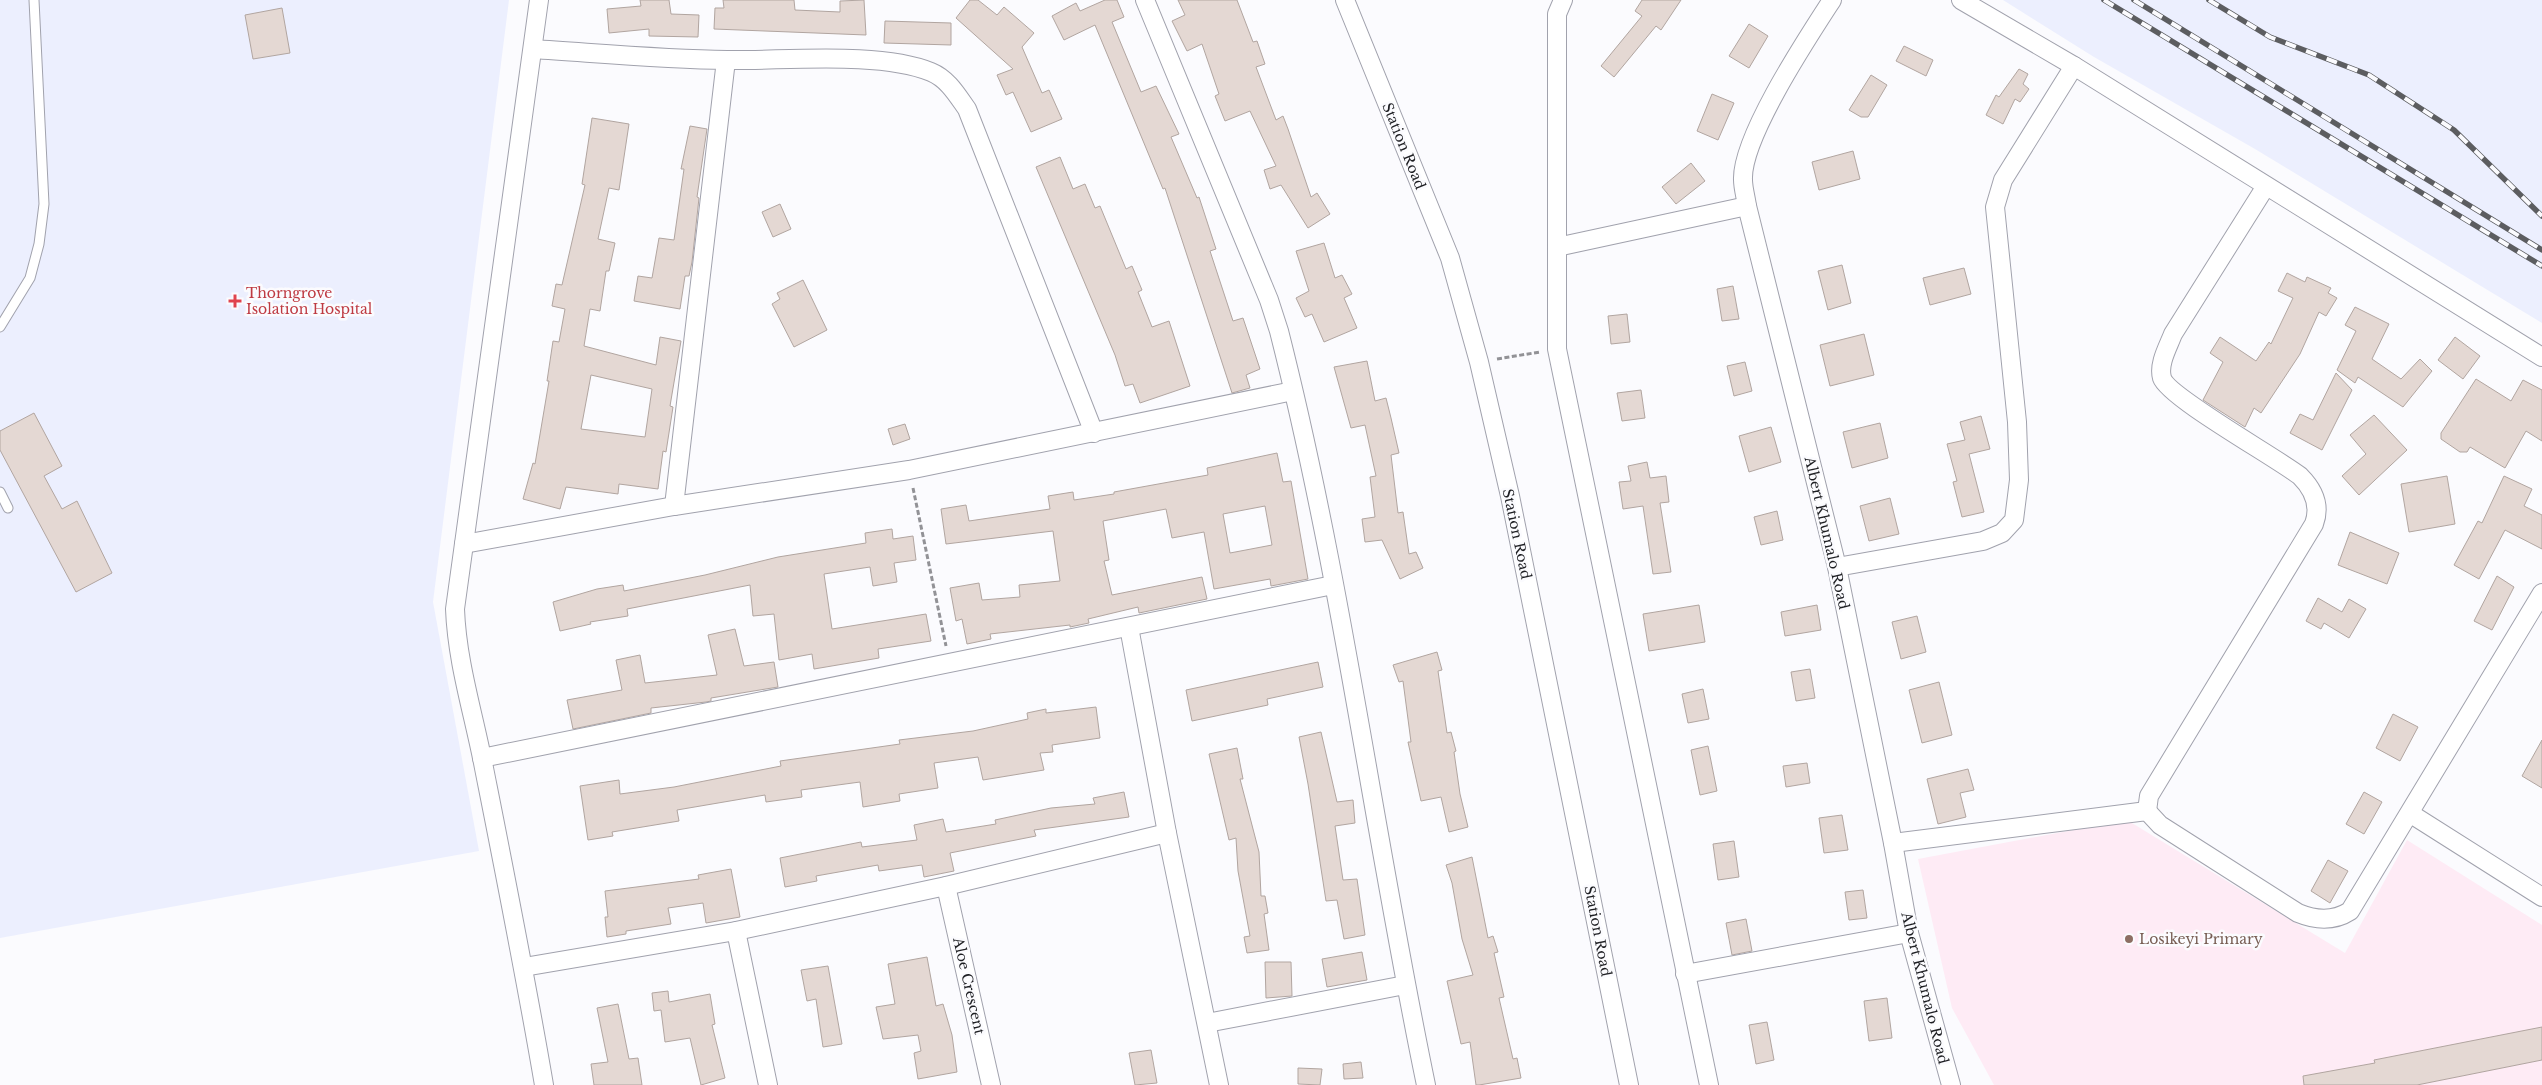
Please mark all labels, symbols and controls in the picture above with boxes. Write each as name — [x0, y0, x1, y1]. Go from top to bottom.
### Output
street label: Station Road — [1378, 100, 1430, 193]
place label: Thorngrove Isolation Hospital — [246, 284, 373, 318]
marker: Thorngrove Isolation Hospital — [228, 294, 242, 308]
street label: Albert Khumalo Road — [1800, 454, 1853, 612]
street label: Station Road — [1499, 487, 1535, 581]
street label: Station Road — [1580, 884, 1616, 978]
street label: Albert Khumalo Road — [1897, 909, 1953, 1066]
place label: Losikeyi Primary — [2139, 930, 2263, 948]
marker: Losikeyi Primary — [2123, 933, 2135, 945]
street label: Aloe Crescent — [949, 935, 989, 1037]

